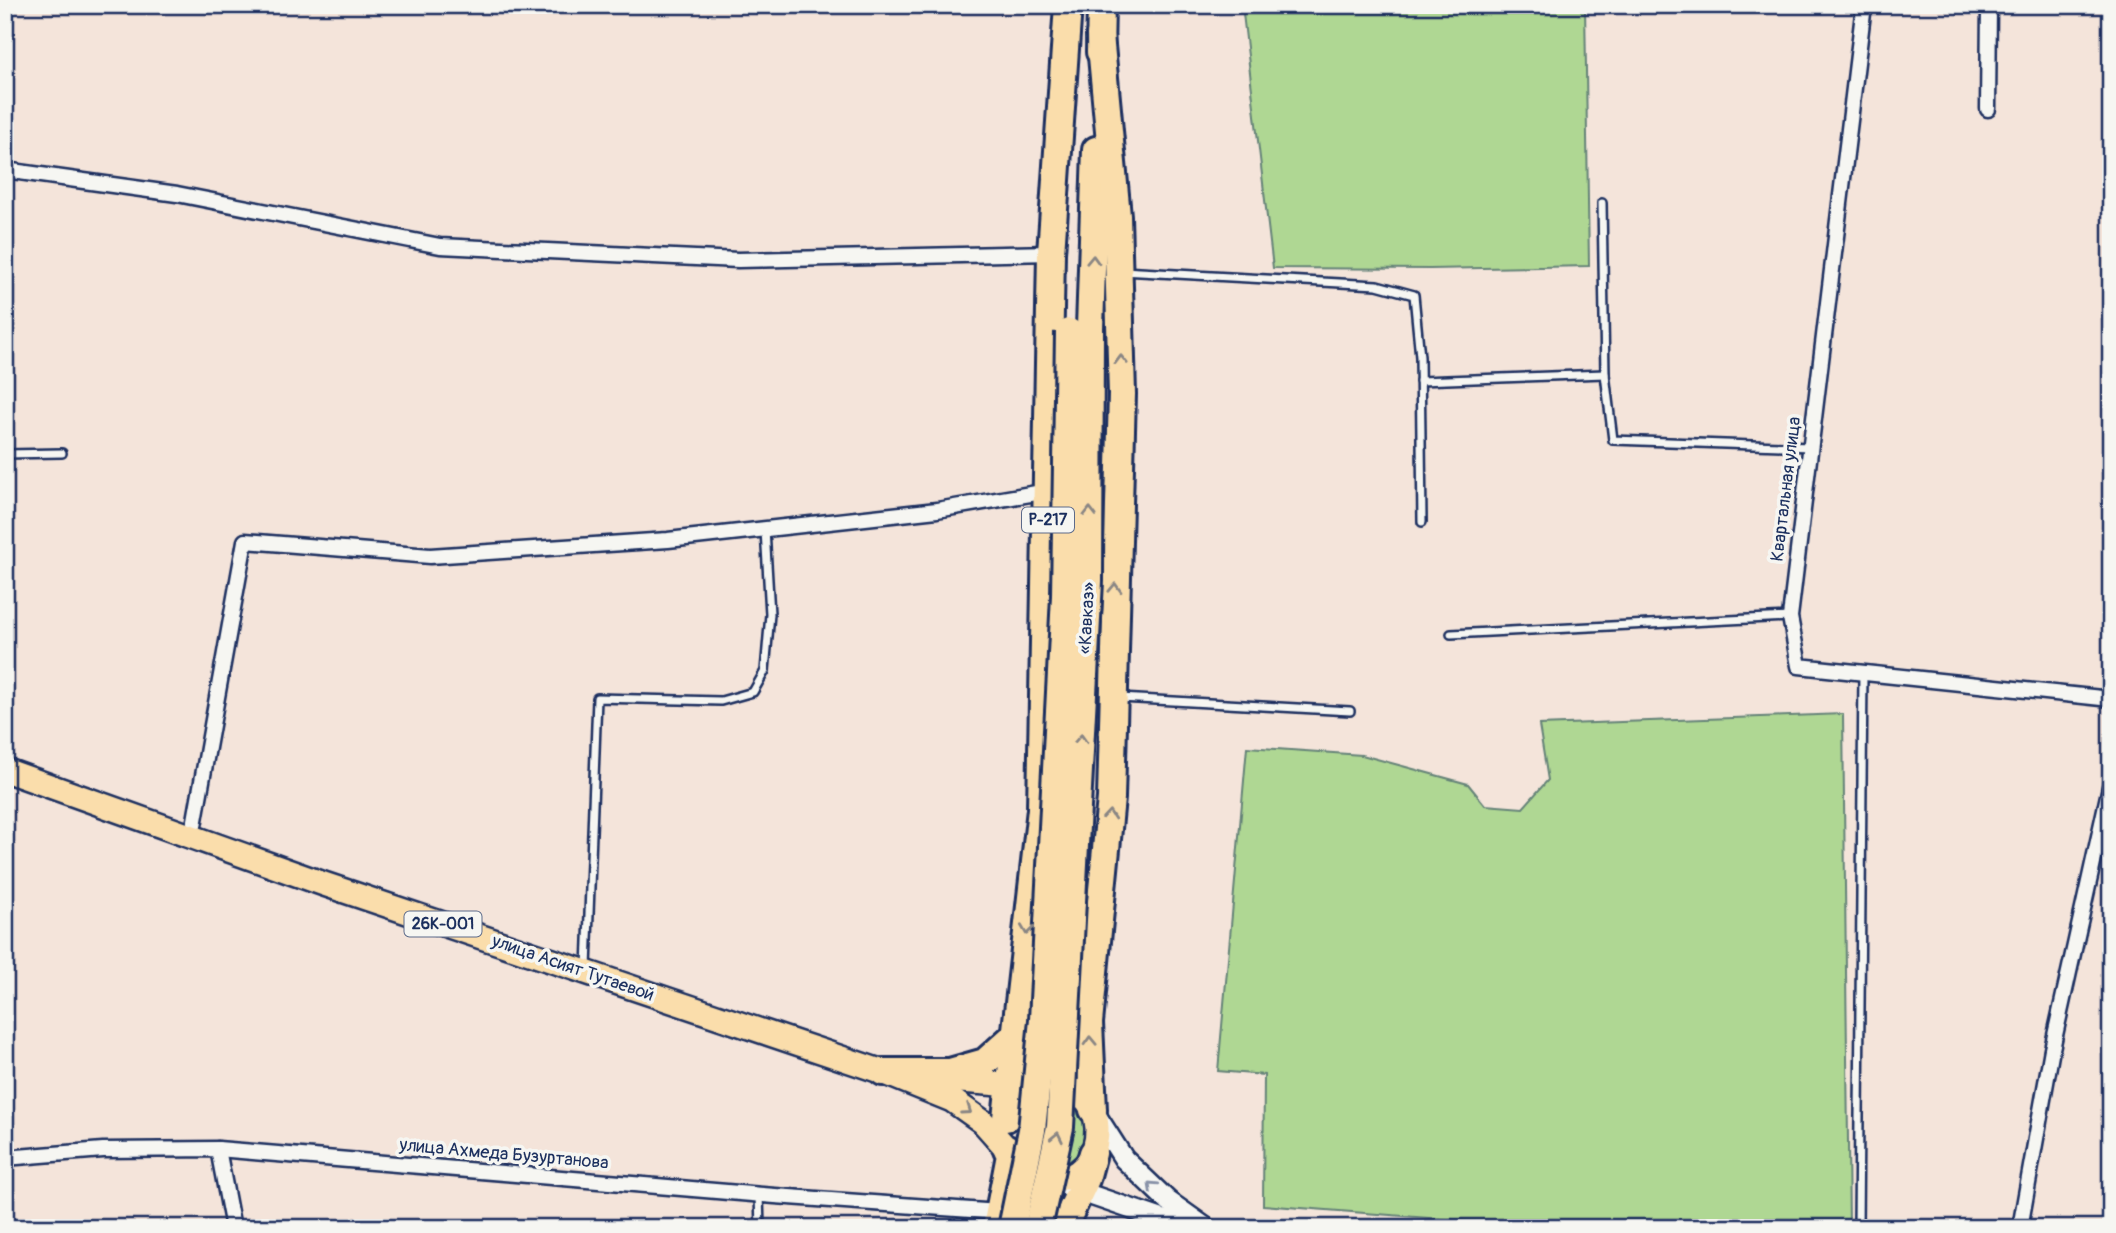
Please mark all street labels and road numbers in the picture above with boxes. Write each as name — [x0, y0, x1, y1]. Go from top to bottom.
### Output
street label: Квартальная улица — [1766, 415, 1806, 563]
road number: Р-217 — [1022, 508, 1074, 533]
street label: «Кавказ» — [1074, 581, 1100, 655]
road number: 26К-001 — [404, 912, 481, 936]
street label: улица Асият Тутаевой — [488, 929, 657, 1007]
street label: улица Ахмеда Бузуртанова — [397, 1133, 610, 1175]

